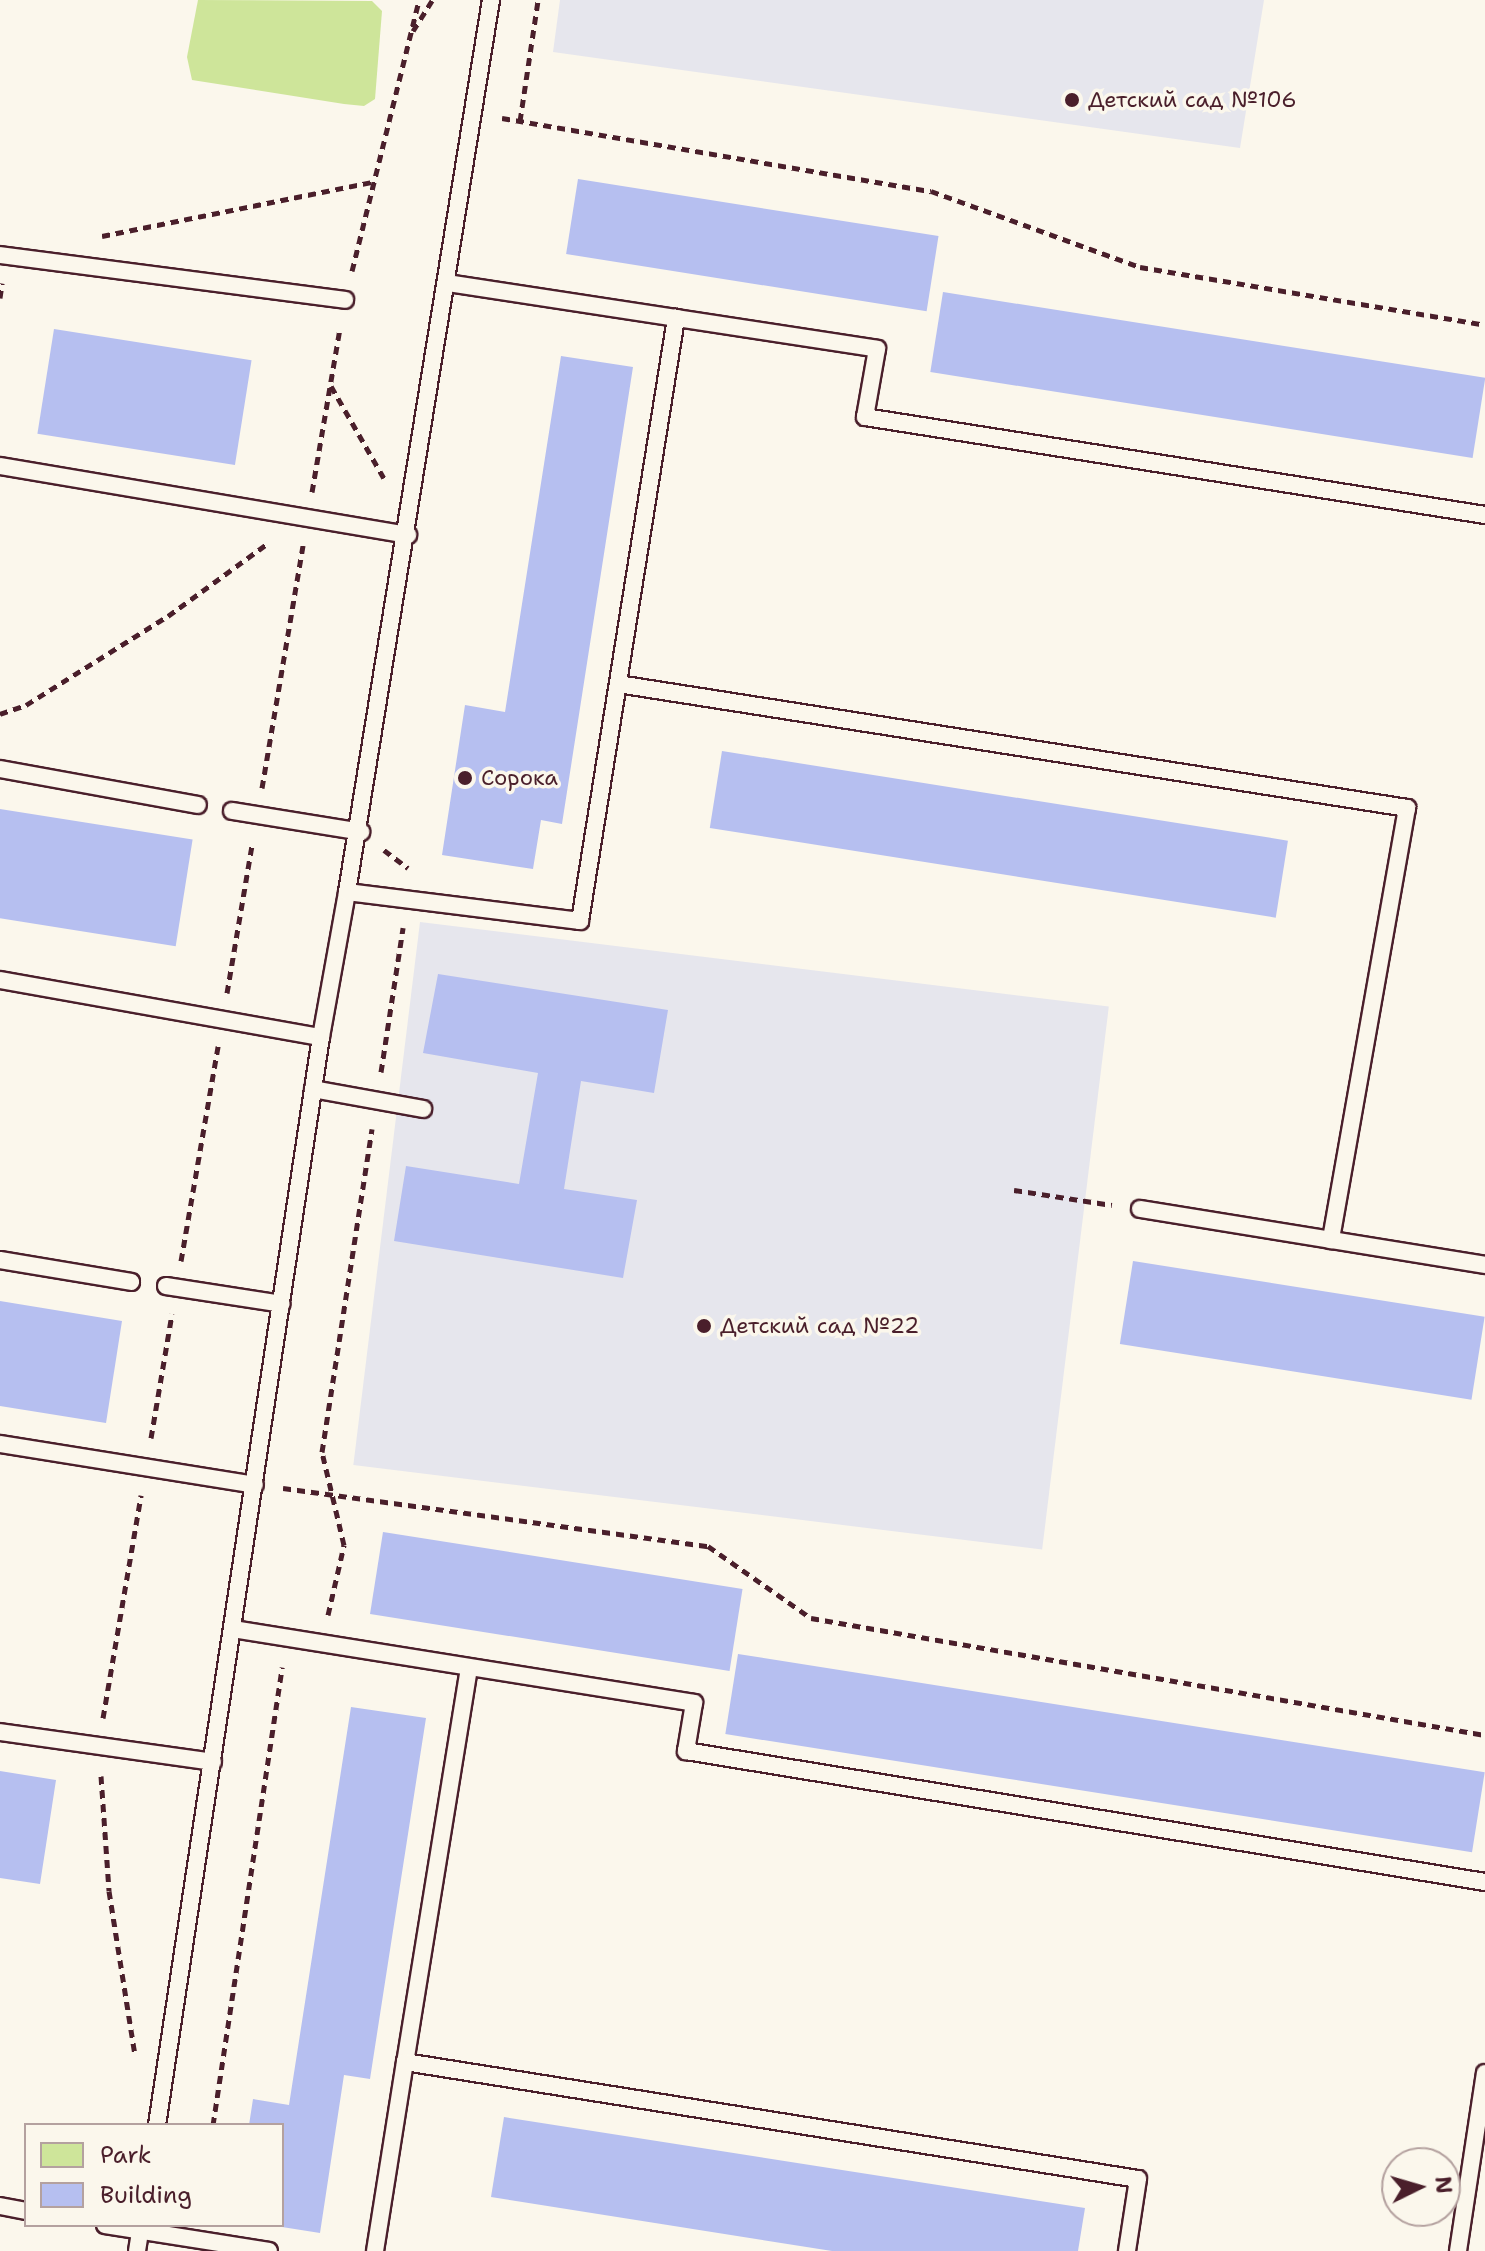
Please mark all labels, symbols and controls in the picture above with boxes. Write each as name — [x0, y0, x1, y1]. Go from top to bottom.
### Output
place label: Детский сад №106 — [1088, 87, 1297, 113]
marker: Детский сад №106 — [1063, 91, 1081, 109]
place label: Сорока — [481, 765, 558, 791]
marker: Сорока — [456, 769, 474, 787]
place label: Детский сад №22 — [720, 1313, 919, 1339]
marker: Детский сад №22 — [695, 1317, 713, 1335]
legend — [24, 2123, 284, 2227]
text: Park — [100, 2139, 152, 2171]
north arrow — [1381, 2147, 1461, 2227]
text: N — [1428, 2175, 1459, 2195]
text: Building — [100, 2179, 192, 2211]

